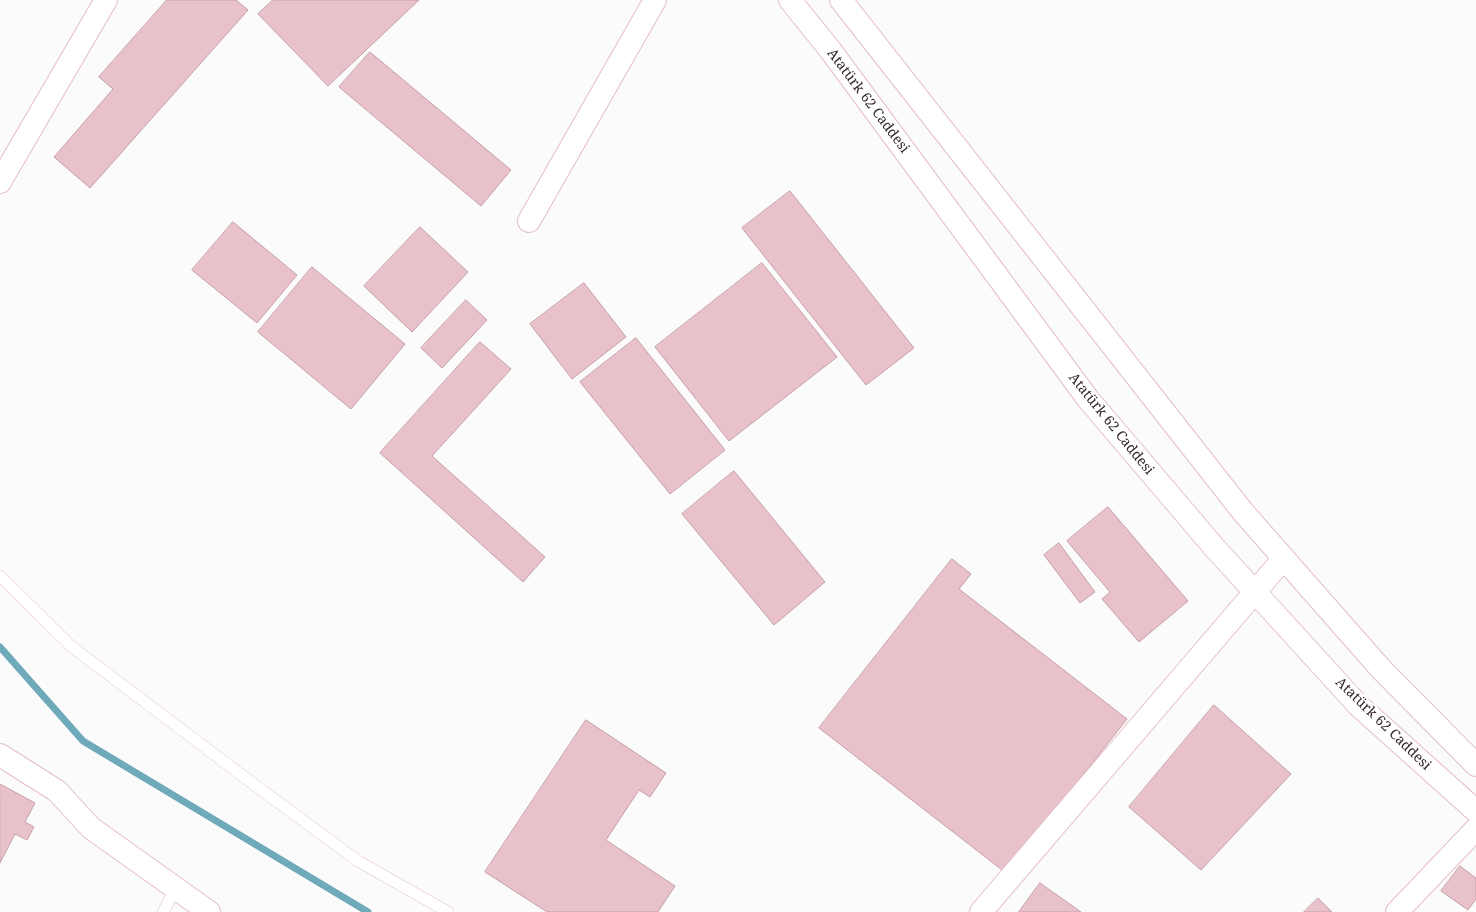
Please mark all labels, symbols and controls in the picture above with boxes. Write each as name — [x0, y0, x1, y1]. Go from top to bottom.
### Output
street label: Atatürk 62 Caddesi — [823, 46, 913, 156]
street label: Atatürk 62 Caddesi — [1065, 370, 1157, 478]
street label: Atatürk 62 Caddesi — [1332, 674, 1434, 774]

